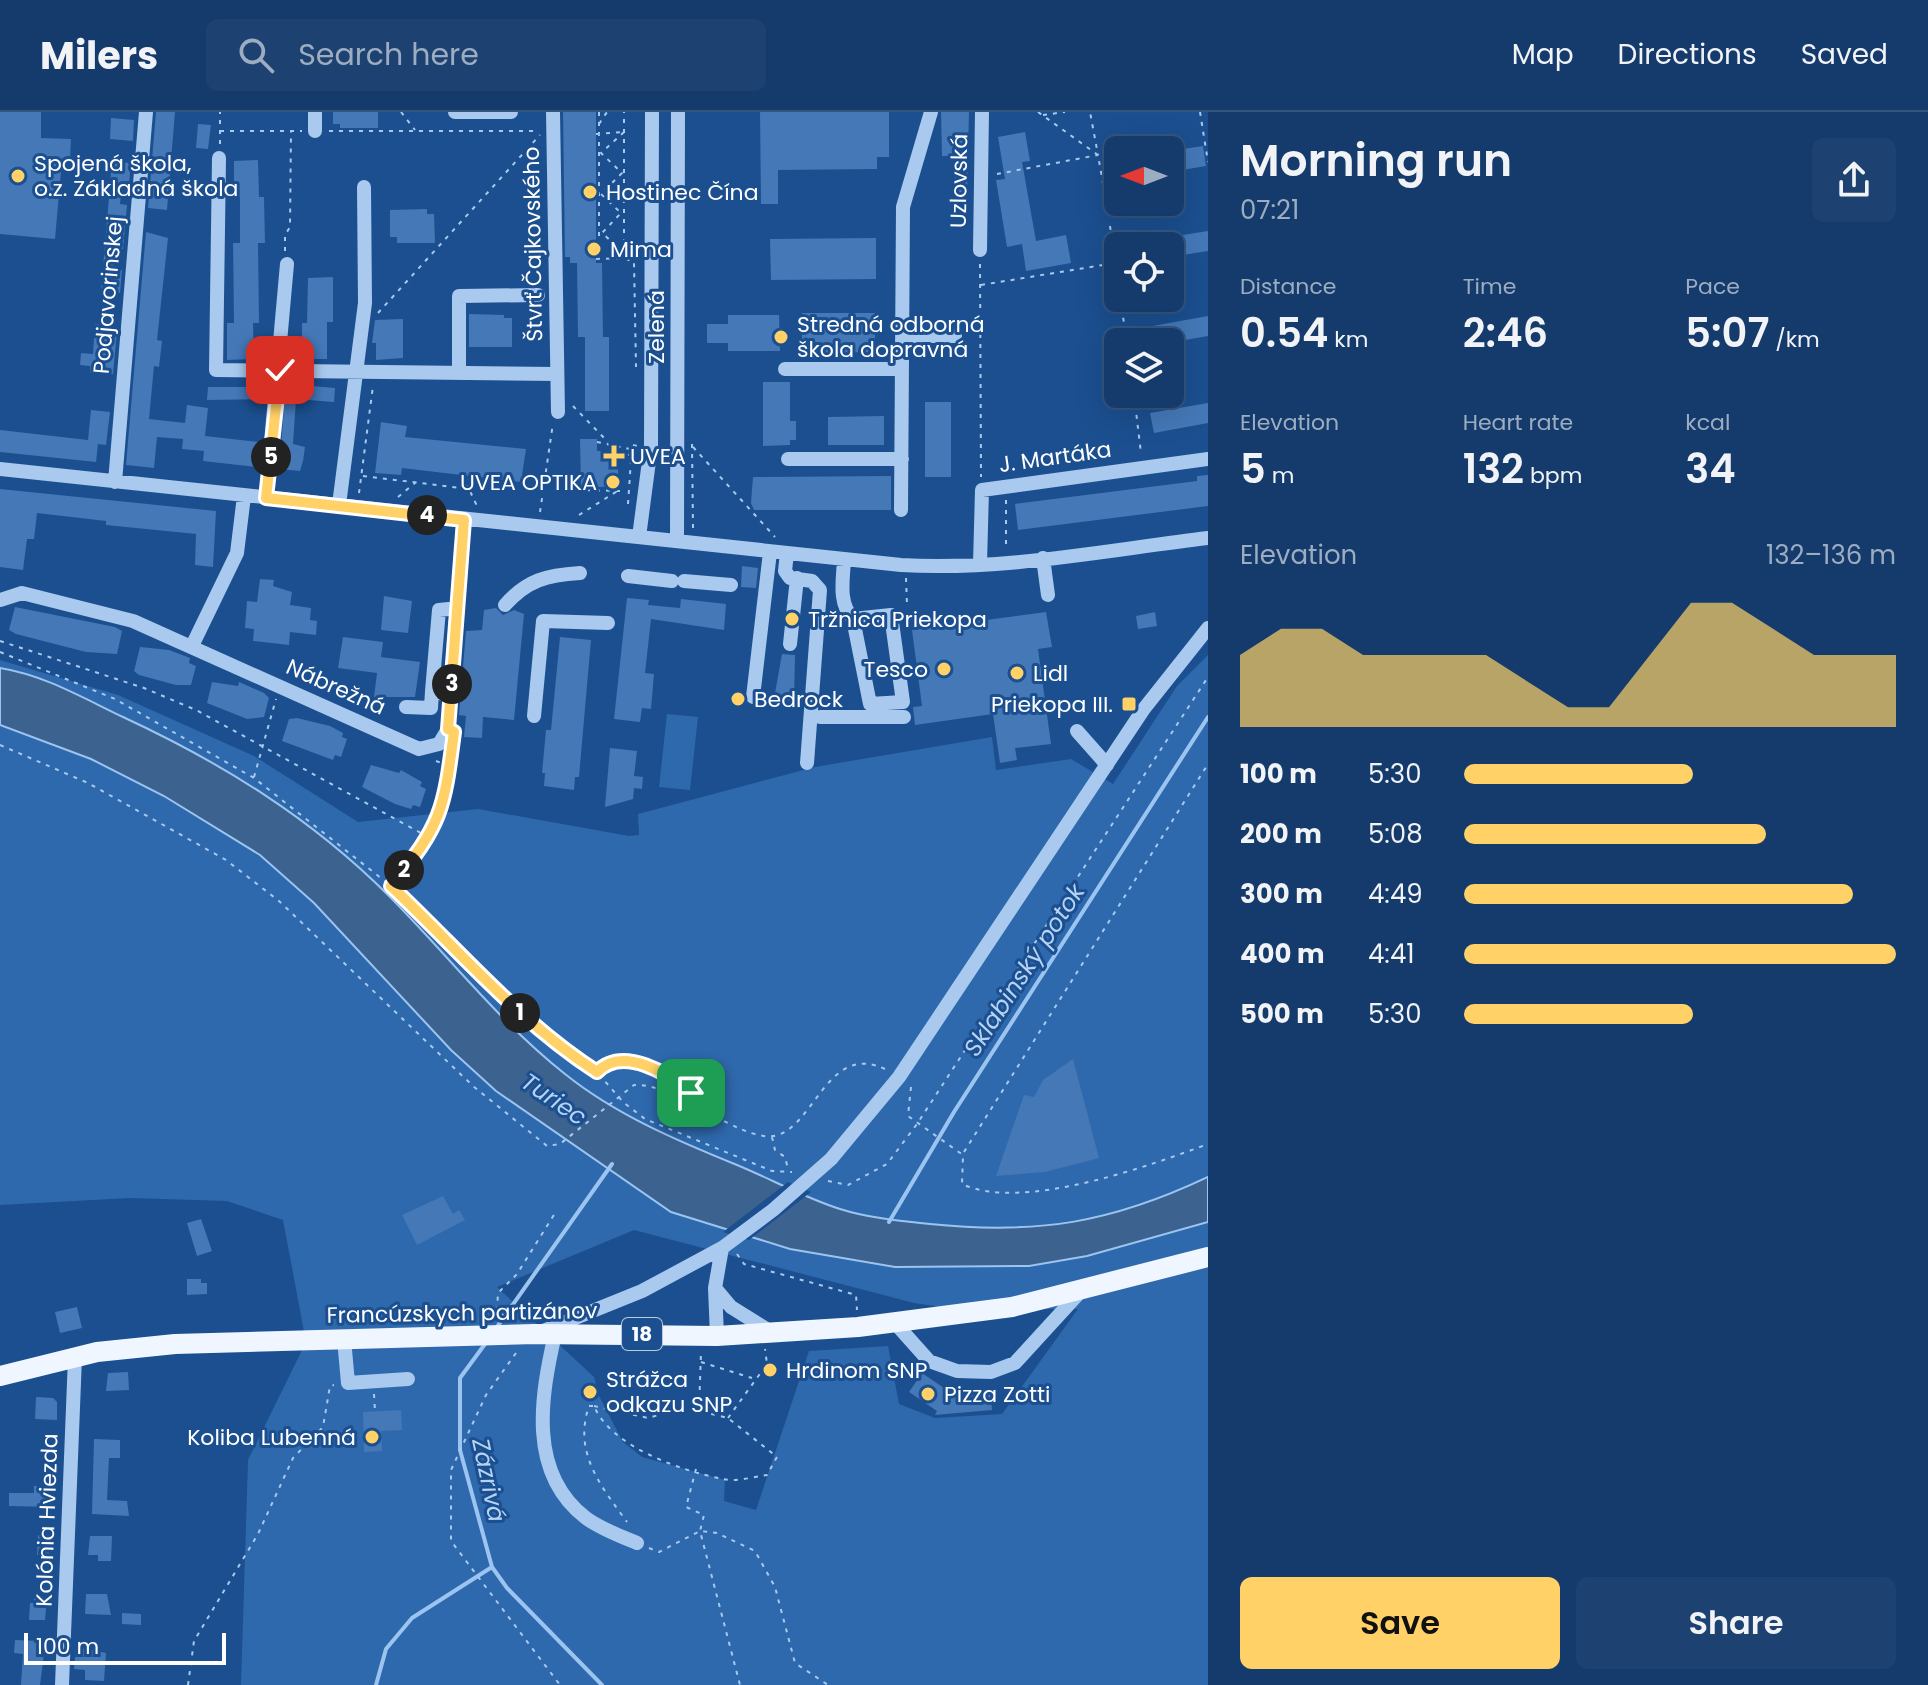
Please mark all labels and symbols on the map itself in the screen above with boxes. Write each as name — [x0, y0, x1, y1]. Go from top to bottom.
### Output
street label: Uzlovská — [943, 134, 975, 228]
north arrow — [1104, 136, 1184, 216]
street label: Štvrť Čajkovského — [516, 146, 550, 342]
place label: Spojená škola, o.z. Základná škola — [34, 148, 238, 204]
marker: Spojená škola, o.z. Základná škola — [9, 167, 27, 185]
place label: Hostinec Čína — [606, 177, 759, 208]
marker: Hostinec Čína — [581, 183, 599, 201]
street label: Podjavorinskej — [86, 215, 130, 375]
place label: Mima — [610, 234, 672, 265]
marker: Mima — [585, 240, 603, 258]
street label: Zelená — [641, 290, 672, 364]
place label: Stredná odborná škola dopravná — [797, 309, 985, 365]
marker: Stredná odborná škola dopravná — [772, 328, 790, 346]
pin — [246, 336, 314, 404]
street label: J. Martáka — [997, 434, 1113, 480]
pin: 5 — [251, 437, 291, 477]
place label: UVEA — [630, 441, 686, 472]
marker: UVEA — [605, 447, 623, 465]
place label: UVEA OPTIKA — [460, 467, 597, 498]
marker: UVEA OPTIKA — [604, 473, 622, 491]
pin: 4 — [407, 495, 447, 535]
place label: Tržnica Priekopa — [808, 604, 987, 635]
marker: Tržnica Priekopa — [783, 610, 801, 628]
street label: Nábrežná — [281, 651, 391, 723]
place label: Tesco — [864, 654, 928, 685]
place label: Lidl — [1033, 658, 1068, 689]
marker: Tesco — [935, 660, 953, 678]
pin: 3 — [432, 664, 472, 704]
marker: Lidl — [1008, 664, 1026, 682]
place label: Bedrock — [754, 684, 844, 715]
place label: Priekopa III. — [991, 689, 1113, 720]
marker: Bedrock — [729, 690, 747, 708]
marker: Priekopa III. — [1120, 695, 1138, 713]
pin: 2 — [384, 850, 424, 890]
water label: Sklabinský potok — [956, 876, 1093, 1063]
pin: 1 — [500, 993, 540, 1033]
pin — [657, 1059, 725, 1127]
water label: Turiec — [515, 1065, 593, 1133]
street label: Francúzskych partizánov — [326, 1295, 598, 1331]
road number: 18 — [622, 1318, 662, 1350]
place label: Hrdinom SNP — [786, 1355, 928, 1386]
marker: Hrdinom SNP — [761, 1361, 779, 1379]
place label: Strážca odkazu SNP — [606, 1364, 732, 1420]
place label: Pizza Zotti — [944, 1379, 1050, 1410]
marker: Strážca odkazu SNP — [581, 1383, 599, 1401]
marker: Pizza Zotti — [919, 1385, 937, 1403]
place label: Koliba Lubenná — [187, 1422, 356, 1453]
marker: Koliba Lubenná — [363, 1428, 381, 1446]
street label: Kolónia Hviezda — [28, 1433, 66, 1607]
water label: Zázrivá — [464, 1434, 514, 1525]
scale bar — [24, 1629, 226, 1665]

